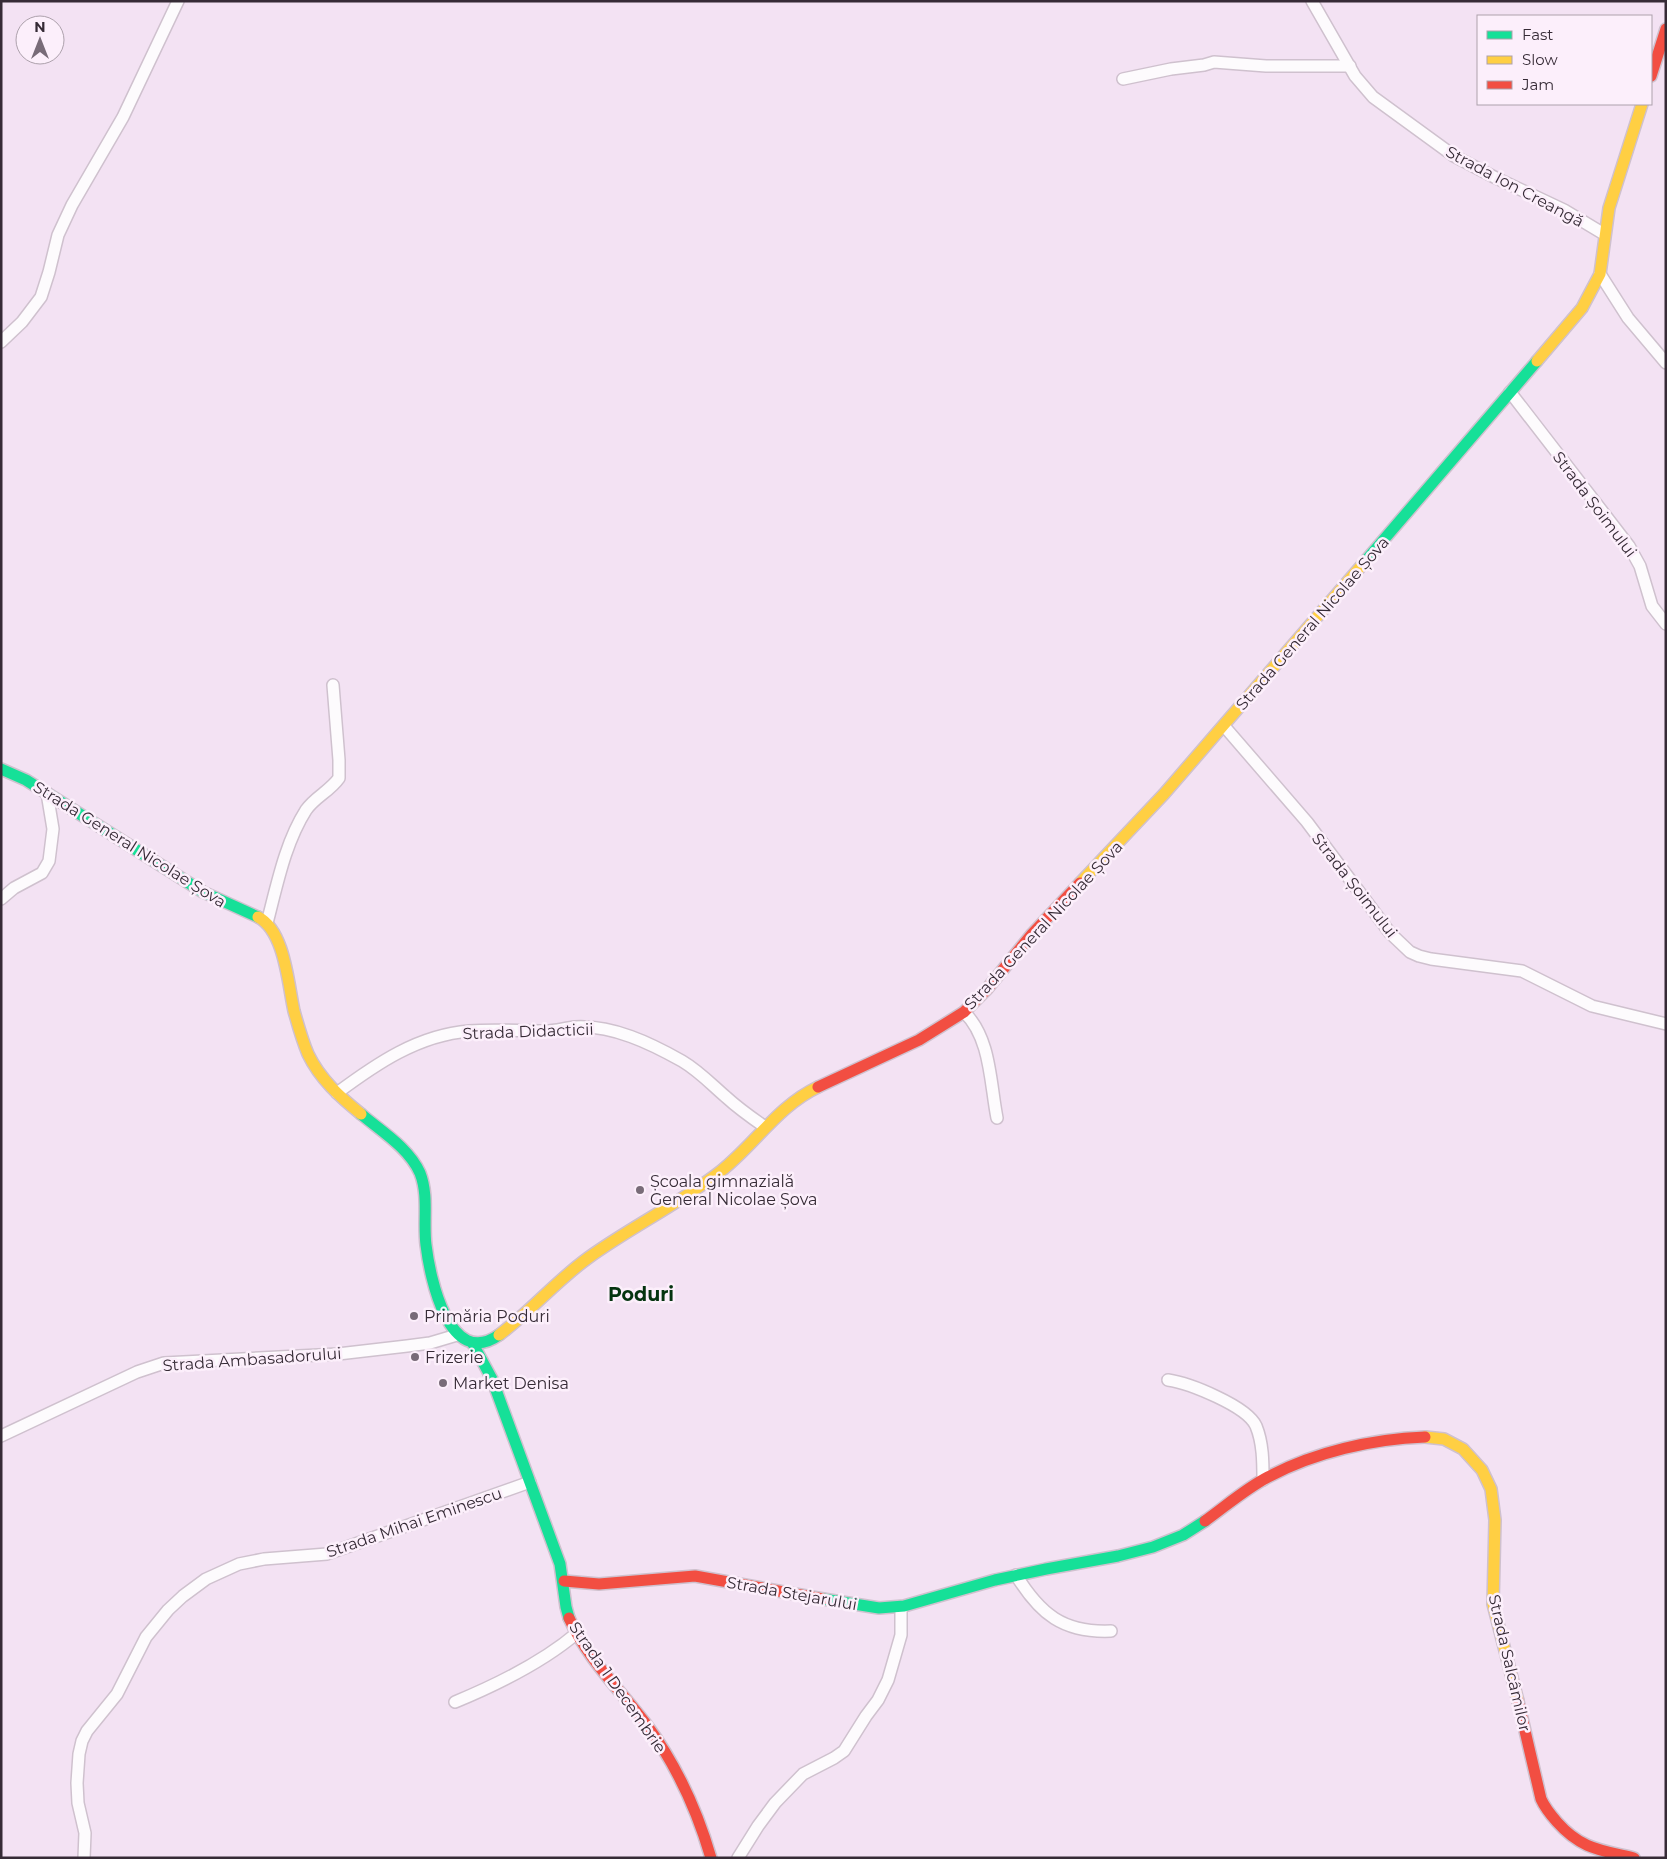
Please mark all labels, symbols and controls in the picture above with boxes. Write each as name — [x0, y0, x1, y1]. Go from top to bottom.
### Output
north arrow — [15, 15, 65, 65]
legend — [1477, 15, 1652, 105]
text: N — [34, 18, 46, 36]
text: Fast — [1522, 25, 1553, 44]
text: Slow — [1522, 50, 1558, 69]
text: Jam — [1521, 75, 1554, 94]
street label: Strada Ion Creangă — [1443, 142, 1587, 231]
street label: Strada Șoimului — [1548, 448, 1640, 561]
street label: Strada General Nicolae Șova — [1232, 533, 1394, 715]
street label: Strada General Nicolae Șova — [29, 777, 230, 913]
street label: Strada Șoimului — [1307, 829, 1401, 942]
street label: Strada General Nicolae Șova — [960, 837, 1127, 1014]
street label: Strada Didacticii — [462, 1020, 594, 1043]
place label: Școala gimnazială General Nicolae Șova — [650, 1172, 817, 1210]
marker: Școala gimnazială General Nicolae Șova — [634, 1184, 646, 1196]
district label: Poduri — [608, 1283, 674, 1306]
place label: Primăria Poduri — [424, 1307, 550, 1326]
marker: Primăria Poduri — [408, 1310, 420, 1322]
street label: Strada Ambasadorului — [162, 1344, 342, 1375]
place label: Frizerie — [425, 1348, 484, 1367]
marker: Frizerie — [409, 1351, 421, 1363]
place label: Market Denisa — [453, 1374, 569, 1393]
marker: Market Denisa — [437, 1377, 449, 1389]
street label: Strada Mihai Eminescu — [324, 1483, 504, 1561]
street label: Strada Stejarului — [725, 1573, 859, 1614]
street label: Strada Salcâmilor — [1484, 1593, 1535, 1734]
street label: Strada 1 Decembrie — [565, 1618, 670, 1756]

